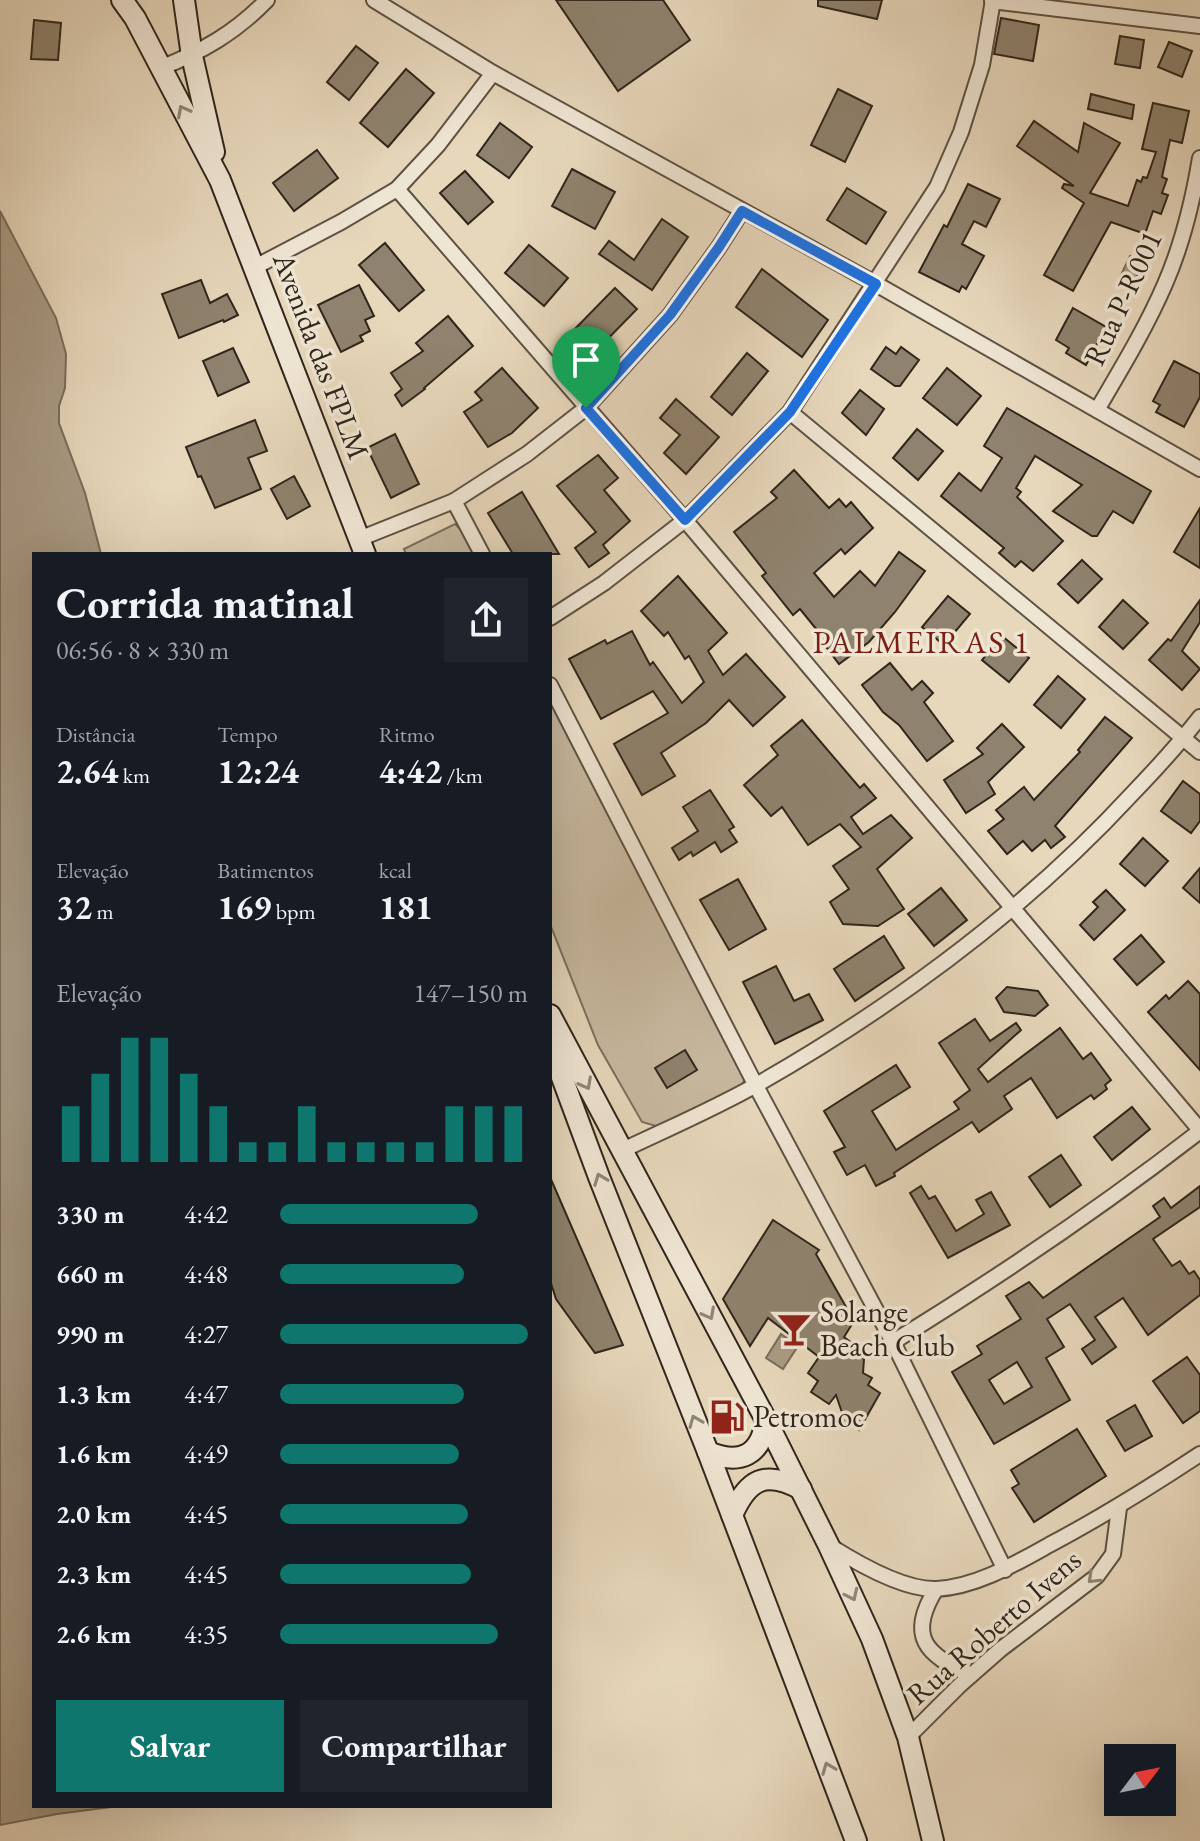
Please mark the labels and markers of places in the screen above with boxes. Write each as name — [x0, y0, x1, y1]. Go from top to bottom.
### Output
pin — [552, 326, 620, 408]
place label: Solange Beach Club — [820, 1292, 955, 1365]
bar icon: Solange Beach Club — [775, 1310, 813, 1348]
place label: Petromoc — [753, 1397, 864, 1436]
fuel station icon: Petromoc — [708, 1398, 746, 1436]

